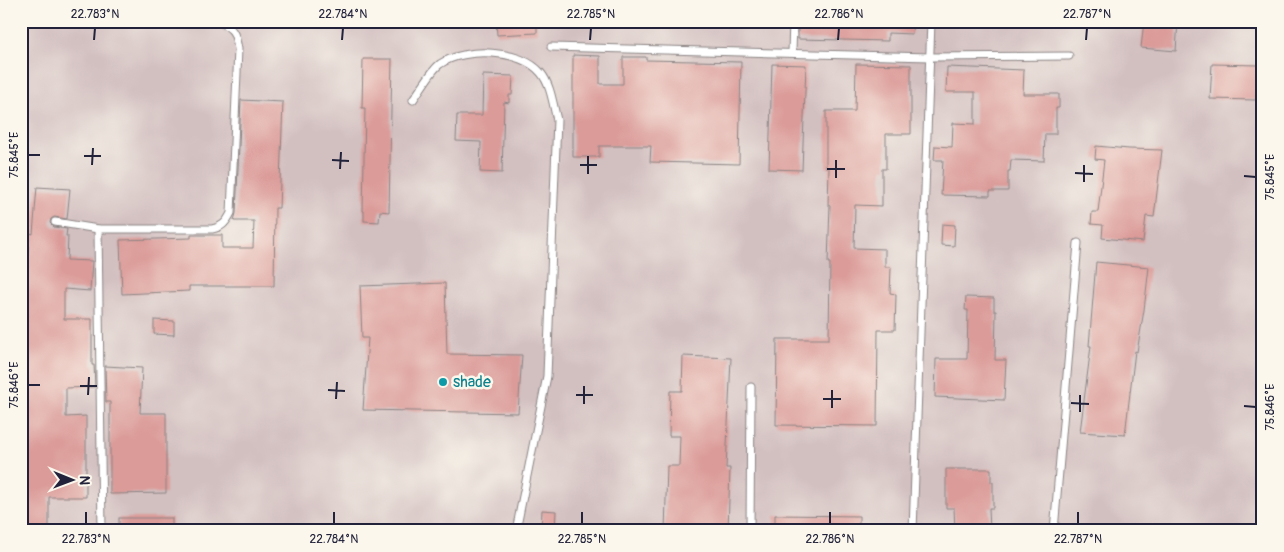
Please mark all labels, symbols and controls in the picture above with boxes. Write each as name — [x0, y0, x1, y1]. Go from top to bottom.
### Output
text: 22.783°N — [71, 7, 119, 22]
text: 22.784°N — [319, 7, 367, 22]
text: 22.785°N — [567, 7, 615, 22]
text: 22.786°N — [815, 7, 863, 22]
text: 22.787°N — [1063, 7, 1111, 22]
text: 75.845°E — [7, 132, 22, 178]
text: 75.845°E — [1263, 154, 1278, 200]
text: 75.846°E — [7, 362, 22, 408]
place label: shade — [453, 372, 491, 392]
marker: shade — [437, 376, 449, 388]
text: 75.846°E — [1263, 384, 1278, 430]
north arrow — [48, 454, 98, 504]
text: N — [76, 475, 93, 485]
text: 22.783°N — [62, 532, 110, 547]
text: 22.784°N — [310, 532, 358, 547]
text: 22.785°N — [558, 532, 606, 547]
text: 22.786°N — [806, 532, 854, 547]
text: 22.787°N — [1054, 532, 1102, 547]

